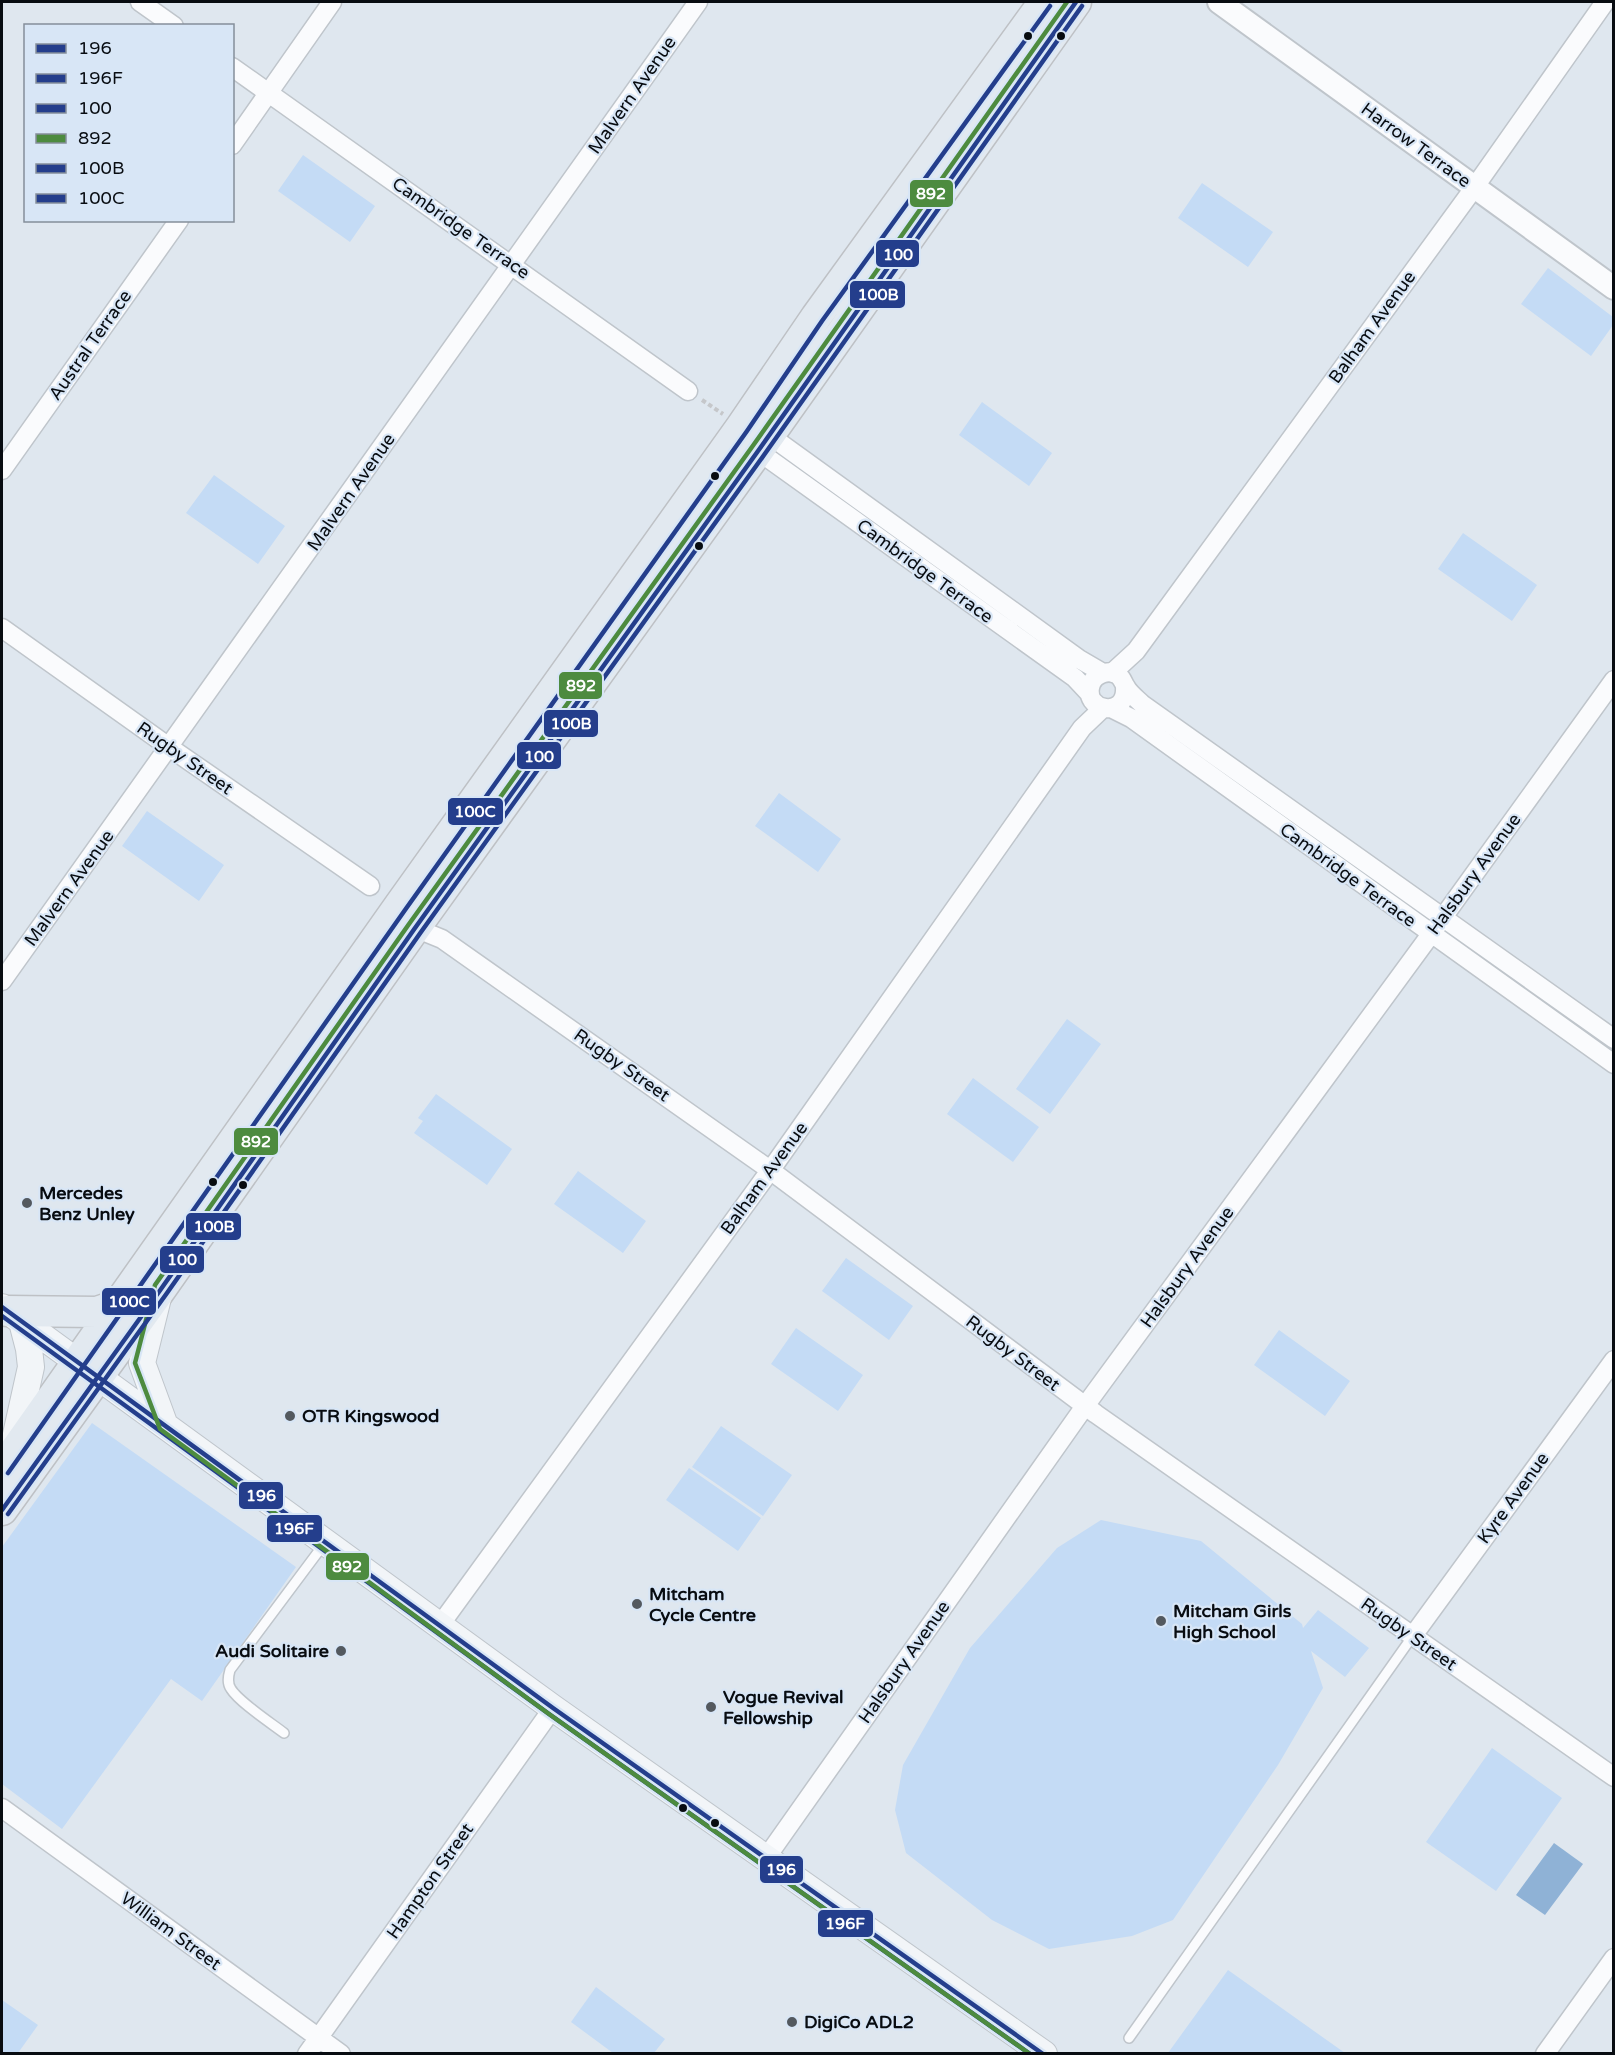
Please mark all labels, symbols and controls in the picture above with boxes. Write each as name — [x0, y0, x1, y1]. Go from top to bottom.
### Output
legend — [24, 24, 234, 222]
unlabelled marker — [1022, 30, 1034, 42]
unlabelled marker — [1055, 30, 1067, 42]
street label: Malvern Avenue — [583, 32, 681, 158]
text: 196 — [78, 37, 112, 59]
text: 196F — [78, 67, 123, 89]
text: 100 — [78, 97, 112, 119]
street label: Harrow Terrace — [1357, 98, 1475, 192]
text: 892 — [78, 127, 112, 149]
text: 100B — [78, 157, 124, 179]
street label: Cambridge Terrace — [388, 172, 534, 284]
line badge: 892 — [909, 179, 954, 208]
text: 892 — [916, 184, 946, 204]
text: 100C — [78, 187, 124, 209]
line badge: 100 — [875, 239, 920, 268]
text: 100 — [883, 245, 913, 265]
street label: Balham Avenue — [1324, 266, 1420, 388]
line badge: 100B — [849, 280, 906, 309]
text: 100B — [857, 285, 899, 305]
street label: Austral Terrace — [44, 286, 136, 404]
street label: Malvern Avenue — [302, 429, 400, 555]
unlabelled marker — [709, 470, 721, 482]
street label: Cambridge Terrace — [853, 514, 997, 628]
unlabelled marker — [693, 540, 705, 552]
line badge: 892 — [558, 671, 603, 700]
text: 892 — [566, 676, 596, 696]
line badge: 100B — [543, 709, 599, 738]
text: 100B — [550, 714, 592, 734]
street label: Rugby Street — [133, 717, 237, 799]
line badge: 100 — [516, 741, 562, 770]
text: 100 — [524, 747, 554, 767]
line badge: 100C — [447, 797, 504, 826]
text: 100C — [454, 802, 496, 822]
street label: Halsbury Avenue — [1423, 809, 1525, 939]
street label: Cambridge Terrace — [1276, 818, 1420, 932]
street label: Malvern Avenue — [19, 825, 119, 951]
street label: Rugby Street — [570, 1024, 674, 1106]
street label: Balham Avenue — [716, 1117, 812, 1239]
line badge: 892 — [233, 1127, 279, 1156]
text: 892 — [241, 1132, 271, 1152]
unlabelled marker — [207, 1176, 219, 1188]
unlabelled marker — [237, 1179, 249, 1191]
place label: Mercedes Benz Unley — [39, 1182, 135, 1225]
marker: Mercedes Benz Unley — [20, 1196, 34, 1210]
street label: Halsbury Avenue — [1136, 1202, 1238, 1332]
line badge: 100B — [185, 1212, 242, 1241]
text: 100B — [193, 1217, 235, 1237]
line badge: 100 — [159, 1245, 205, 1274]
text: 100 — [167, 1250, 197, 1270]
line badge: 100C — [101, 1287, 157, 1316]
text: 100C — [108, 1292, 150, 1312]
street label: Rugby Street — [962, 1310, 1064, 1396]
place label: OTR Kingswood — [302, 1405, 439, 1427]
marker: OTR Kingswood — [283, 1409, 297, 1423]
street label: Kyre Avenue — [1472, 1448, 1554, 1548]
line badge: 196 — [238, 1481, 284, 1510]
text: 196 — [246, 1486, 276, 1506]
line badge: 196F — [266, 1514, 323, 1543]
text: 196F — [274, 1519, 314, 1539]
line badge: 892 — [325, 1552, 370, 1581]
text: 892 — [332, 1557, 362, 1577]
place label: Mitcham Cycle Centre — [649, 1583, 756, 1626]
street label: Rugby Street — [1357, 1593, 1461, 1675]
street label: Halsbury Avenue — [853, 1596, 955, 1728]
marker: Mitcham Cycle Centre — [630, 1597, 644, 1611]
place label: Mitcham Girls High School — [1173, 1600, 1292, 1643]
marker: Mitcham Girls High School — [1154, 1614, 1168, 1628]
place label: Audi Solitaire — [215, 1640, 329, 1662]
marker: Audi Solitaire — [334, 1644, 348, 1658]
place label: Vogue Revival Fellowship — [723, 1686, 844, 1729]
marker: Vogue Revival Fellowship — [704, 1700, 718, 1714]
unlabelled marker — [677, 1802, 689, 1814]
unlabelled marker — [709, 1817, 721, 1829]
street label: Hampton Street — [382, 1819, 478, 1943]
line badge: 196 — [759, 1855, 804, 1884]
text: 196 — [766, 1860, 796, 1880]
street label: William Street — [117, 1887, 226, 1975]
line badge: 196F — [817, 1909, 874, 1938]
text: 196F — [825, 1914, 865, 1934]
place label: DigiCo ADL2 — [804, 2011, 914, 2033]
marker: DigiCo ADL2 — [785, 2015, 799, 2029]

